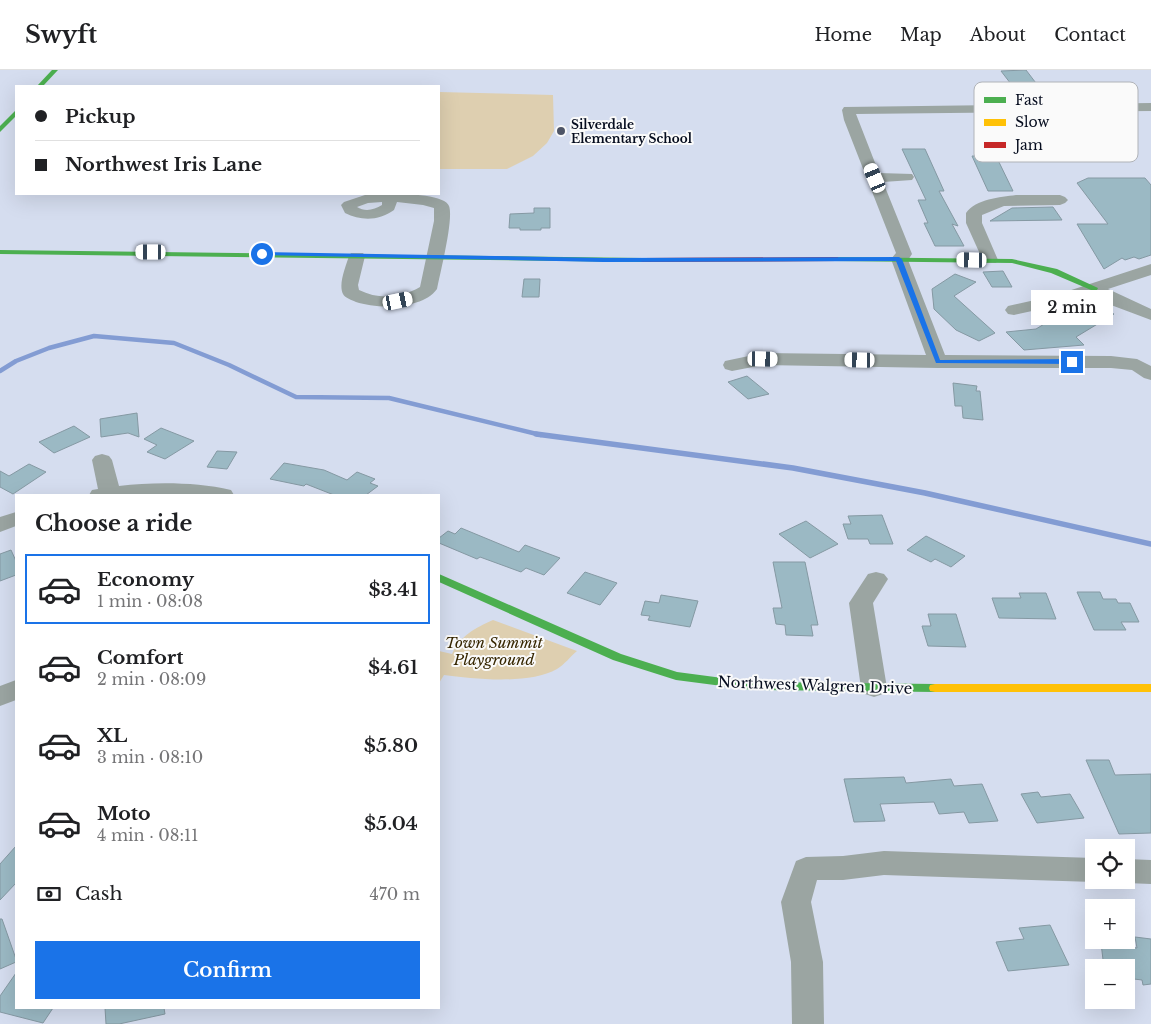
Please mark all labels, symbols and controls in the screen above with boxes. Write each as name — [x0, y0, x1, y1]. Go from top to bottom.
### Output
text: Swyft — [25, 20, 97, 49]
text: Home — [814, 24, 872, 46]
text: Map — [900, 24, 942, 46]
text: About — [970, 24, 1026, 46]
text: Contact — [1054, 24, 1126, 46]
legend — [974, 82, 1138, 162]
text: Fast — [1015, 91, 1044, 109]
text: Pickup — [65, 105, 136, 128]
text: Slow — [1015, 113, 1049, 131]
place label: Silverdale Elementary School — [571, 117, 693, 146]
marker: Silverdale Elementary School — [555, 125, 567, 137]
text: Jam — [1013, 136, 1043, 154]
text: Northwest Iris Lane — [65, 153, 262, 176]
car — [862, 161, 887, 195]
route start — [251, 243, 273, 265]
car — [136, 245, 166, 260]
car — [956, 252, 987, 268]
callout: 2 min — [1031, 290, 1113, 324]
car — [381, 291, 414, 311]
text: 2 min — [1047, 297, 1097, 317]
car — [747, 351, 778, 367]
route end — [1061, 351, 1083, 373]
car — [844, 352, 875, 368]
text: Choose a ride — [35, 510, 192, 537]
icon: car — [37, 567, 82, 612]
text: Economy — [97, 568, 194, 591]
text: $3.41 — [368, 578, 418, 601]
text: 1 min · 08:08 — [97, 591, 203, 611]
park label: Town Summit Playground — [445, 633, 544, 669]
icon: car — [37, 645, 82, 690]
text: Comfort — [97, 646, 184, 669]
text: $4.61 — [368, 656, 418, 679]
text: 2 min · 08:09 — [97, 669, 206, 689]
street label: Northwest Walgren Drive — [717, 672, 913, 698]
icon: car — [37, 723, 82, 768]
text: XL — [97, 724, 127, 747]
text: $5.80 — [364, 734, 418, 757]
text: 3 min · 08:10 — [97, 747, 203, 767]
icon: car — [37, 801, 82, 846]
text: Moto — [97, 802, 151, 825]
text: $5.04 — [364, 812, 418, 835]
text: 4 min · 08:11 — [97, 825, 198, 845]
map controls — [1085, 839, 1135, 1009]
button: locate — [1085, 839, 1135, 889]
icon: cash — [35, 880, 63, 908]
text: Cash — [75, 882, 122, 905]
text: 470 m — [369, 884, 420, 904]
button: + — [1085, 899, 1135, 949]
button: Confirm — [35, 941, 420, 999]
button: − — [1085, 959, 1135, 1009]

